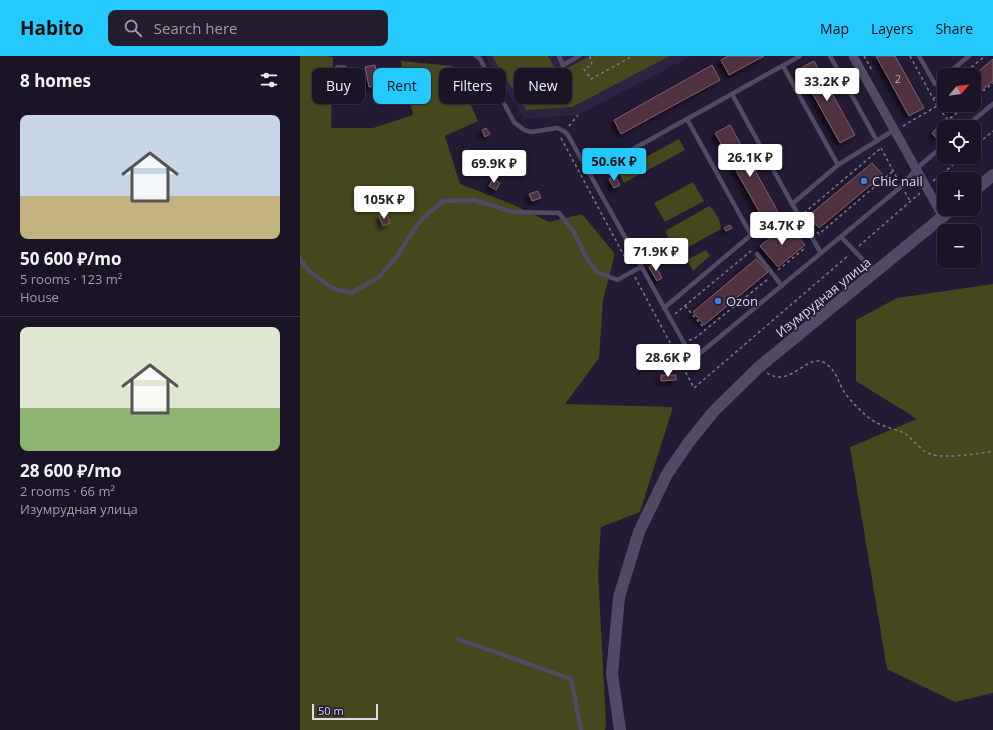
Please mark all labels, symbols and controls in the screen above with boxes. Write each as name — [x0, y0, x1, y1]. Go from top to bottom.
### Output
search box — [108, 10, 388, 46]
text: Habito — [20, 15, 84, 41]
icon: search — [122, 17, 144, 39]
text: Search here — [154, 18, 237, 38]
text: Map — [820, 19, 849, 38]
text: Layers — [871, 19, 913, 38]
text: Share — [935, 19, 973, 38]
chip: Buy — [312, 68, 365, 104]
chip: Rent — [373, 68, 431, 104]
chip: Filters — [439, 68, 506, 104]
chip: New — [514, 68, 572, 104]
pin: 33.2K ₽ — [790, 68, 864, 102]
north arrow — [937, 68, 981, 112]
map controls — [937, 68, 981, 268]
text: 8 homes — [20, 69, 91, 92]
icon: filters — [258, 69, 280, 91]
house number: 2 — [895, 71, 901, 86]
text: 33.2K ₽ — [804, 72, 850, 90]
button: locate — [937, 120, 981, 164]
icon: home — [114, 141, 186, 213]
pin: 26.1K ₽ — [713, 144, 787, 178]
pin: 50.6K ₽ — [577, 148, 651, 182]
text: 26.1K ₽ — [727, 148, 773, 166]
pin: 69.9K ₽ — [457, 150, 531, 184]
text: 50.6K ₽ — [591, 152, 637, 170]
text: 69.9K ₽ — [471, 154, 517, 172]
place label: Chic nail — [872, 172, 923, 190]
button: + — [937, 172, 981, 216]
marker: Chic nail — [859, 176, 869, 186]
pin: 105K ₽ — [351, 186, 417, 220]
text: 105K ₽ — [363, 190, 405, 208]
pin: 34.7K ₽ — [745, 212, 819, 246]
text: 34.7K ₽ — [759, 216, 805, 234]
button: − — [937, 224, 981, 268]
pin: 71.9K ₽ — [619, 238, 693, 272]
text: 71.9K ₽ — [633, 242, 679, 260]
text: 50 600 ₽/mo — [20, 247, 122, 270]
street label: Изумрудная улица — [772, 253, 874, 341]
text: 5 rooms · 123 m² — [20, 270, 122, 288]
text: House — [20, 288, 59, 306]
place label: Ozon — [726, 292, 758, 310]
marker: Ozon — [713, 296, 723, 306]
pin: 28.6K ₽ — [631, 344, 705, 378]
text: 28.6K ₽ — [645, 348, 691, 366]
icon: home — [114, 353, 186, 425]
text: 28 600 ₽/mo — [20, 459, 122, 482]
text: 2 rooms · 66 m² — [20, 482, 115, 500]
text: Изумрудная улица — [20, 500, 138, 518]
scale bar — [312, 702, 378, 721]
text: 50 m — [318, 703, 344, 718]

